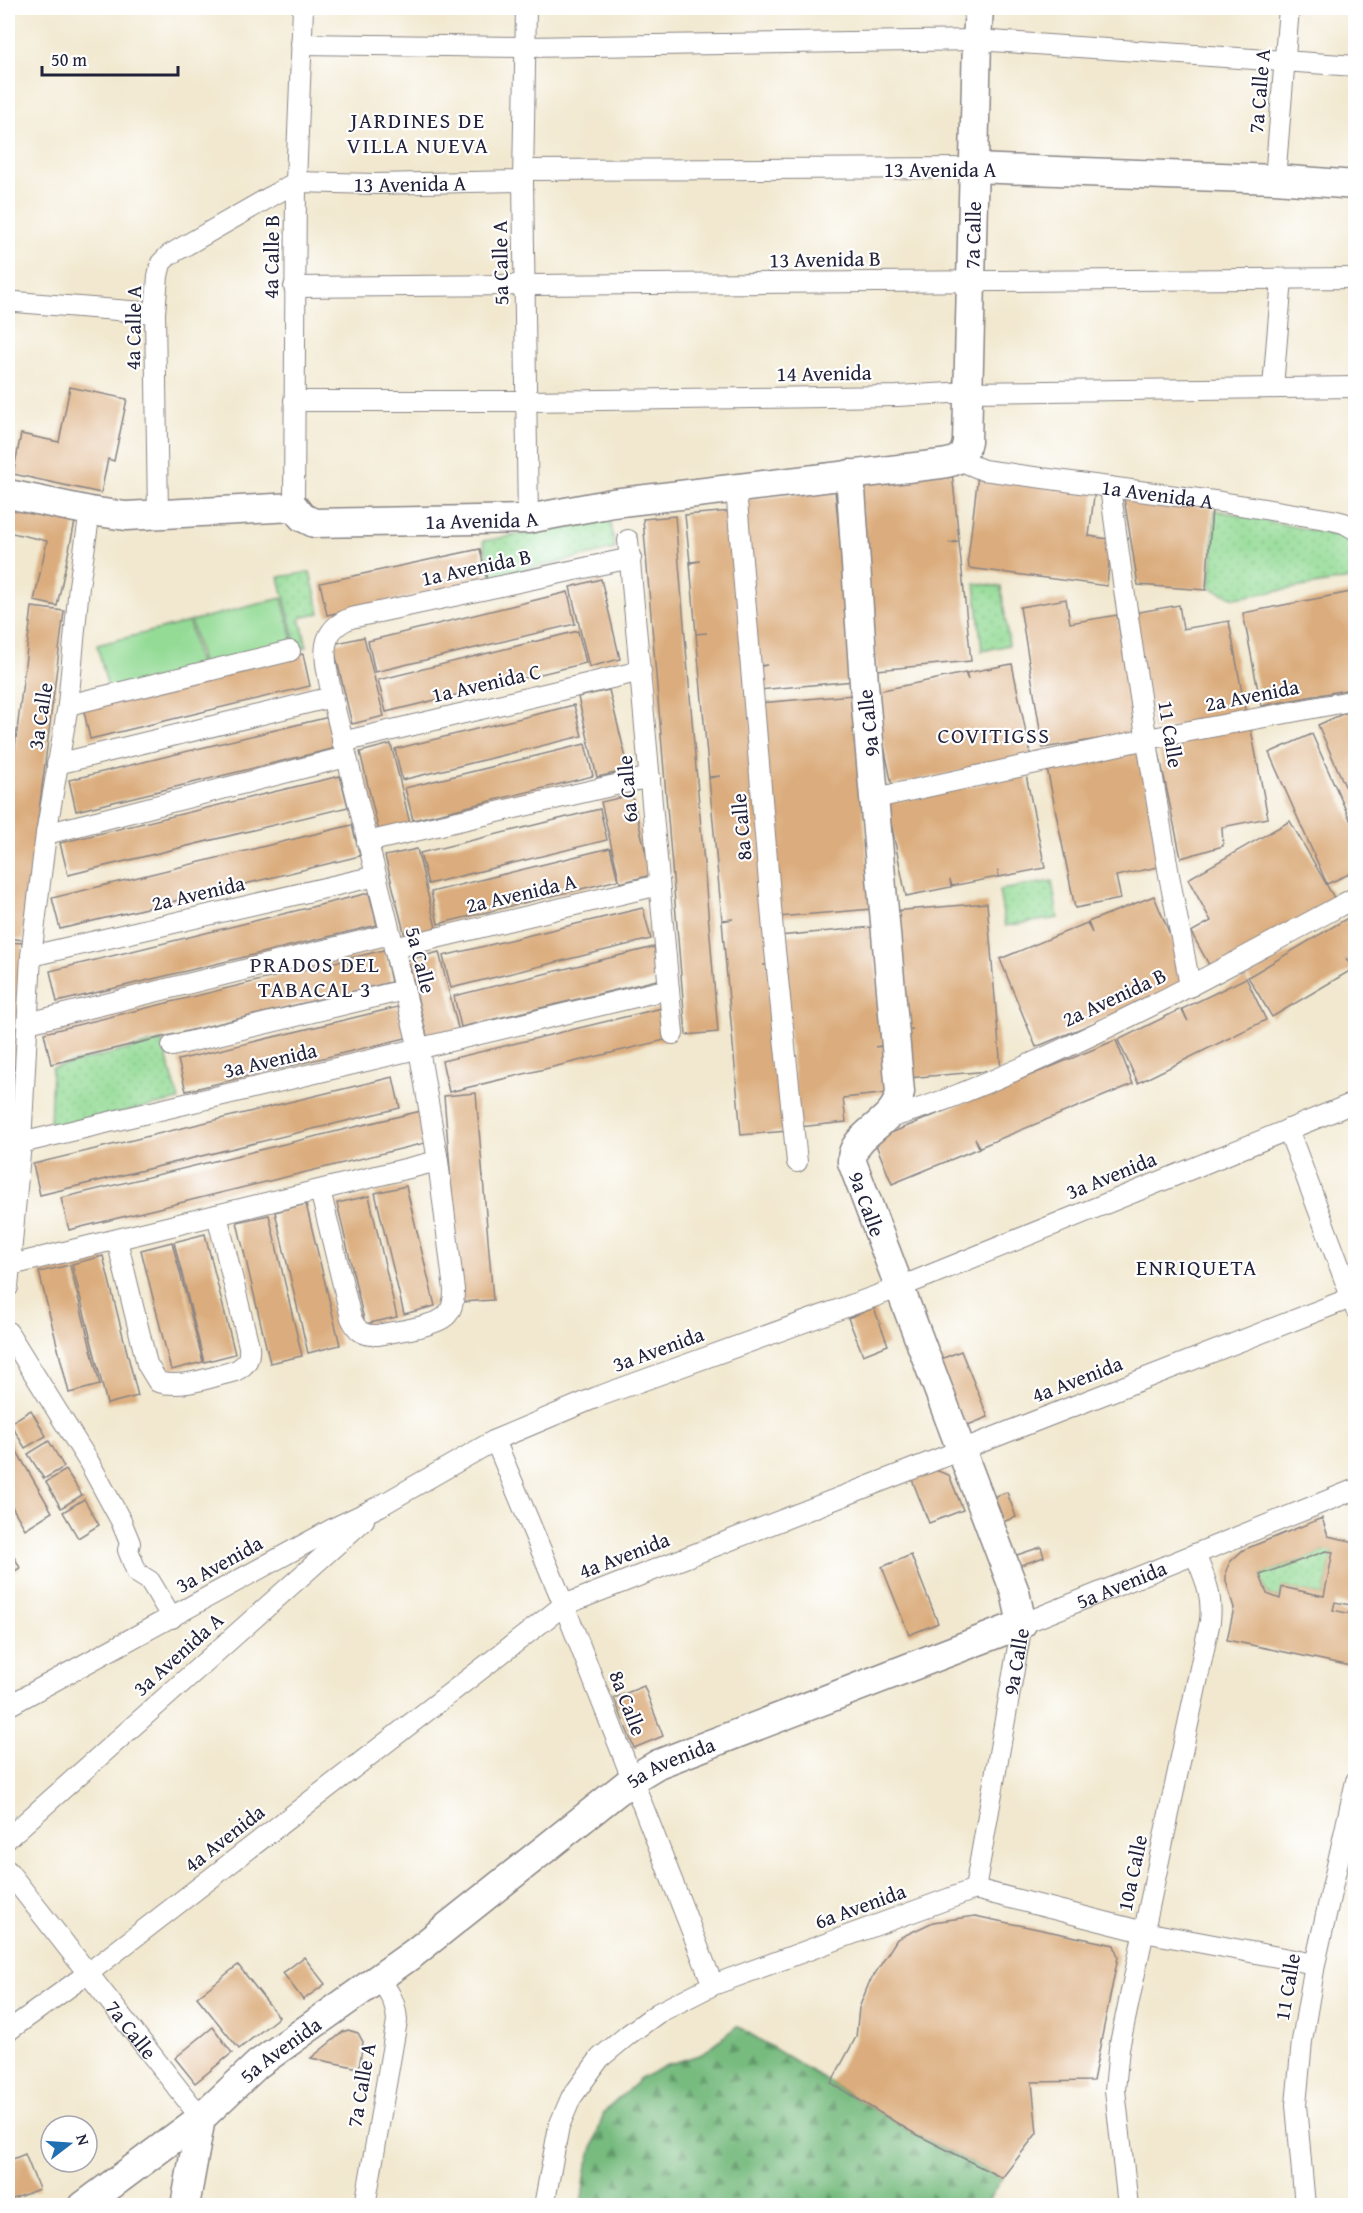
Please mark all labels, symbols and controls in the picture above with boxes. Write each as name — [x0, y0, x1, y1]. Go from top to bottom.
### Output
scale bar — [42, 39, 178, 77]
text: 50 m — [51, 46, 87, 73]
street label: 7a Calle A — [1240, 47, 1278, 135]
district label: JARDINES DE VILLA NUEVA — [347, 104, 489, 161]
street label: 13 Avenida A — [884, 154, 997, 185]
street label: 13 Avenida A — [353, 167, 467, 200]
street label: 7a Calle — [956, 201, 988, 269]
street label: 4a Calle B — [255, 215, 287, 299]
street label: 5a Calle A — [484, 220, 516, 306]
street label: 13 Avenida B — [769, 243, 881, 275]
street label: 4a Calle A — [117, 285, 149, 371]
street label: 14 Avenida — [776, 357, 872, 389]
street label: 1a Avenida A — [1100, 471, 1215, 516]
street label: 1a Avenida A — [425, 502, 541, 536]
street label: 1a Avenida B — [418, 540, 534, 594]
street label: 1a Avenida C — [428, 655, 544, 711]
street label: 2a Avenida — [1202, 671, 1302, 719]
street label: 3a Calle — [19, 680, 61, 752]
street label: 9a Calle — [849, 688, 887, 758]
street label: 11 Calle — [1150, 698, 1192, 770]
district label: COVITIGSS — [938, 719, 1050, 751]
street label: 6a Calle — [609, 754, 645, 824]
street label: 8a Calle — [723, 792, 759, 862]
street label: 2a Avenida A — [463, 865, 579, 921]
street label: 2a Avenida — [148, 867, 248, 919]
street label: 5a Calle — [398, 923, 444, 997]
district label: PRADOS DEL TABACAL 3 — [250, 948, 380, 1005]
street label: 2a Avenida B — [1057, 959, 1171, 1035]
street label: 3a Avenida — [220, 1034, 320, 1086]
street label: 3a Avenida — [1061, 1143, 1161, 1207]
street label: 9a Calle — [841, 1167, 893, 1241]
district label: ENRIQUETA — [1136, 1251, 1258, 1283]
street label: 3a Avenida — [608, 1318, 708, 1380]
street label: 4a Avenida — [1027, 1347, 1127, 1410]
street label: 4a Avenida — [574, 1523, 674, 1586]
street label: 3a Avenida — [170, 1527, 268, 1601]
street label: 5a Avenida — [1071, 1552, 1171, 1616]
street label: 3a Avenida A — [126, 1605, 230, 1703]
street label: 9a Calle — [994, 1625, 1037, 1698]
street label: 8a Calle — [601, 1666, 655, 1740]
street label: 5a Avenida — [618, 1728, 719, 1795]
street label: 4a Avenida — [177, 1796, 271, 1879]
street label: 10a Calle — [1109, 1832, 1155, 1914]
street label: 6a Avenida — [810, 1875, 910, 1937]
street label: 11 Calle — [1266, 1951, 1308, 2023]
street label: 7a Calle — [99, 1993, 165, 2066]
street label: 5a Avenida — [232, 2009, 327, 2090]
street label: 7a Calle A — [338, 2040, 384, 2130]
north arrow — [39, 2114, 99, 2174]
text: N — [70, 2131, 96, 2149]

